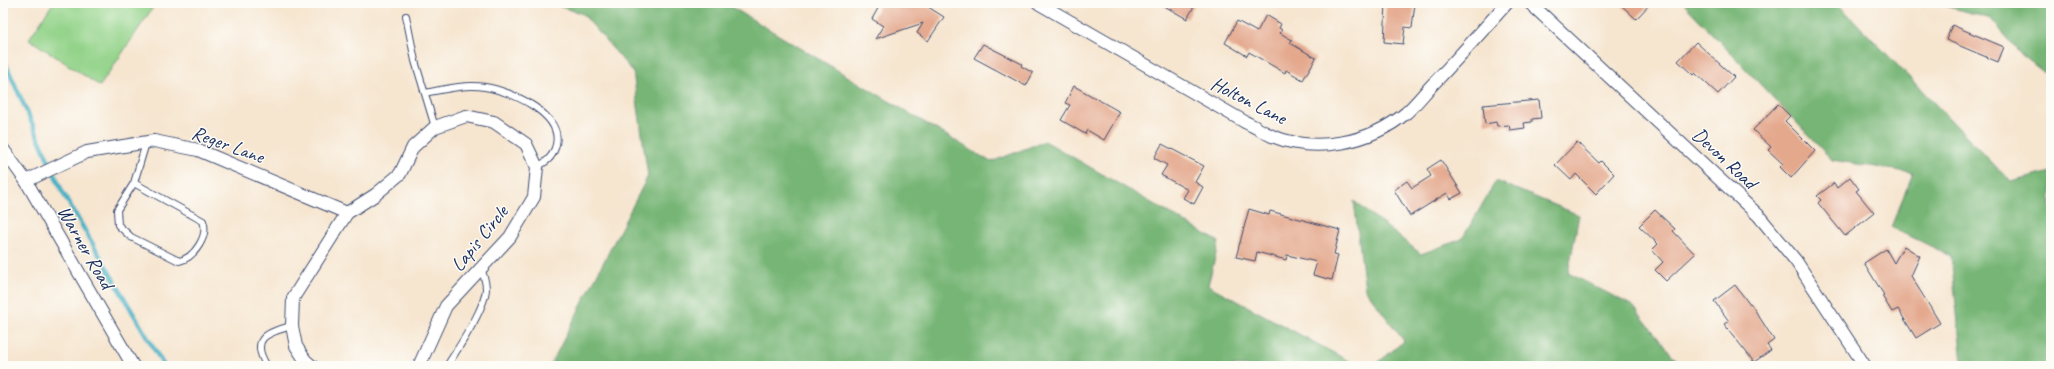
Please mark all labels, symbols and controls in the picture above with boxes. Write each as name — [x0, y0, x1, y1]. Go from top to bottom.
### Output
street label: Holton Lane — [1207, 71, 1292, 131]
street label: Reger Lane — [188, 120, 269, 170]
street label: Devon Road — [1687, 122, 1765, 197]
street label: Lapis Circle — [445, 199, 515, 276]
street label: Warner Road — [52, 201, 121, 296]

